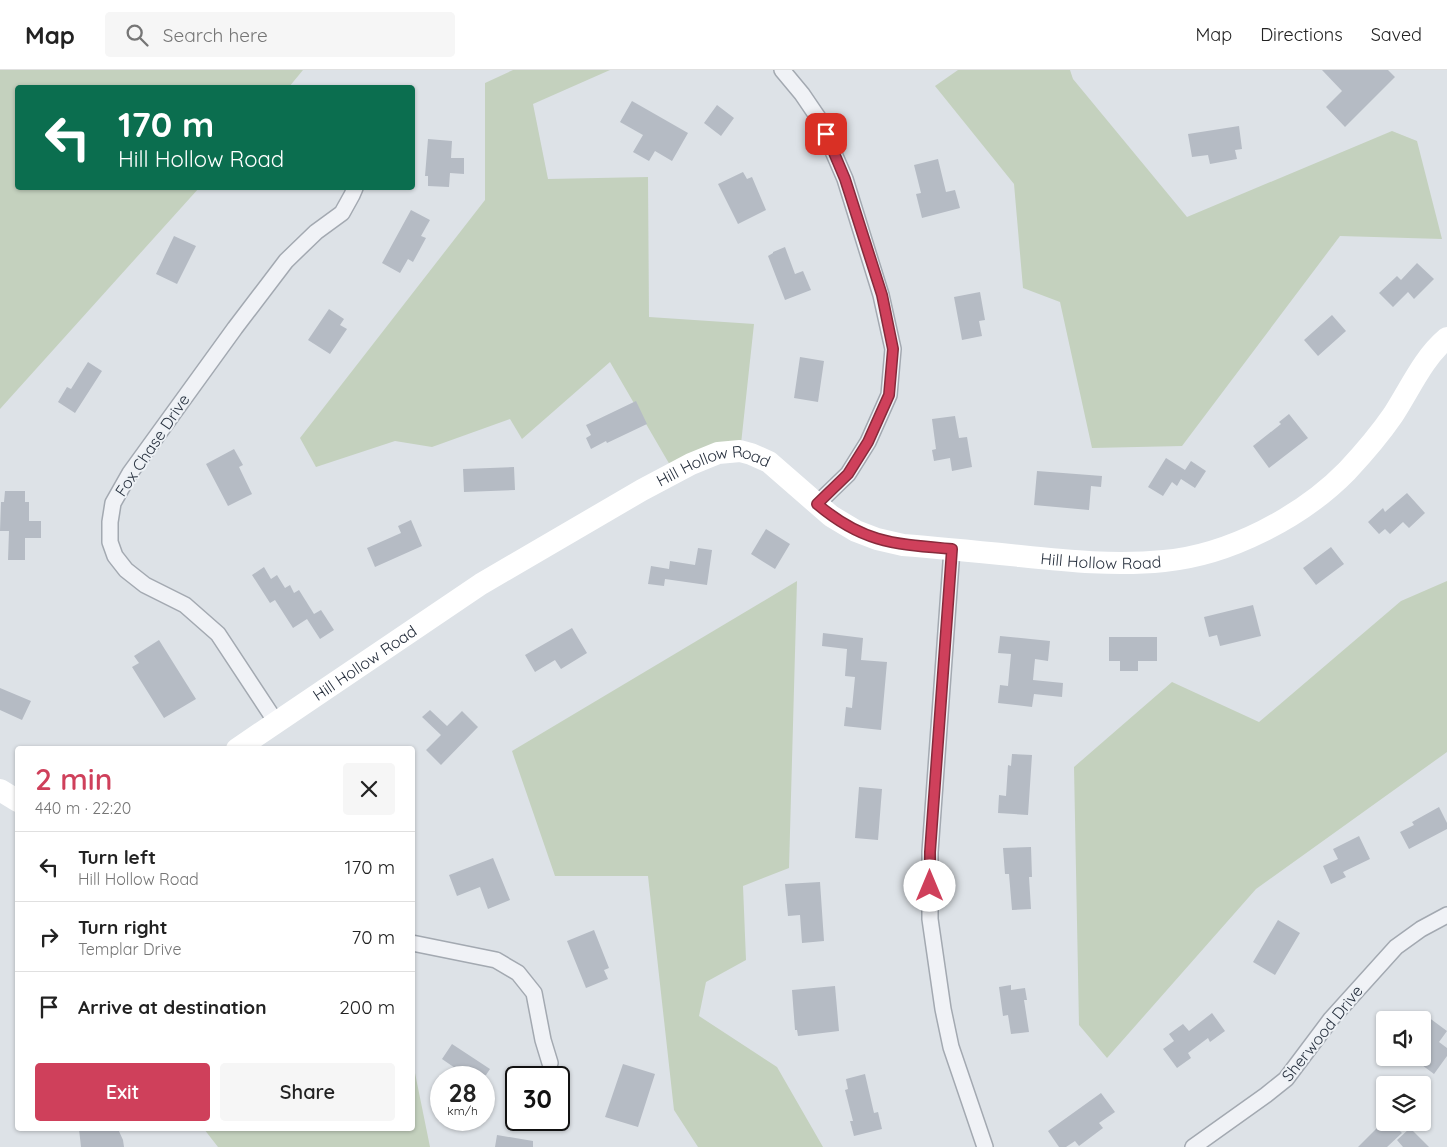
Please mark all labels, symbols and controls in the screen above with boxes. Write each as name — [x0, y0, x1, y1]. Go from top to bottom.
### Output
search box — [105, 12, 455, 57]
text: Map — [25, 20, 75, 50]
icon: search — [123, 21, 151, 49]
text: Search here — [163, 23, 268, 47]
text: Map — [1195, 23, 1232, 46]
text: Directions — [1260, 23, 1343, 46]
text: Saved — [1371, 23, 1422, 46]
text: 170 m — [118, 102, 214, 146]
icon: left — [35, 105, 100, 170]
pin — [805, 113, 847, 155]
icon: arrive — [812, 120, 840, 148]
text: Hill Hollow Road — [118, 145, 284, 173]
street label: Fox Chase Drive — [110, 390, 194, 500]
street label: Hill Hollow Road — [653, 441, 774, 491]
street label: Hill Hollow Road — [1040, 548, 1162, 573]
street label: Hill Hollow Road — [309, 621, 420, 705]
text: 2 min — [35, 760, 112, 798]
button: close — [343, 763, 395, 815]
text: 440 m · 22:20 — [35, 798, 131, 818]
text: Turn left — [78, 845, 156, 869]
icon: left — [35, 853, 63, 881]
text: 170 m — [344, 855, 395, 879]
position arrow — [903, 859, 955, 911]
text: Hill Hollow Road — [78, 869, 199, 889]
text: Turn right — [78, 915, 167, 939]
icon: right — [35, 923, 63, 951]
text: 70 m — [351, 925, 395, 949]
text: Templar Drive — [78, 939, 182, 959]
street label: Sherwood Drive — [1277, 981, 1367, 1085]
icon: arrive — [35, 993, 63, 1021]
text: Arrive at destination — [78, 995, 267, 1019]
text: 200 m — [339, 995, 395, 1019]
map controls — [1376, 1011, 1431, 1131]
button: sound — [1376, 1011, 1431, 1066]
button: Exit — [35, 1063, 210, 1121]
button: Share — [220, 1063, 395, 1121]
speed limit sign: 30 — [505, 1066, 570, 1131]
button: layers — [1376, 1076, 1431, 1131]
text: 28 — [449, 1077, 476, 1108]
text: km/h — [447, 1103, 478, 1118]

